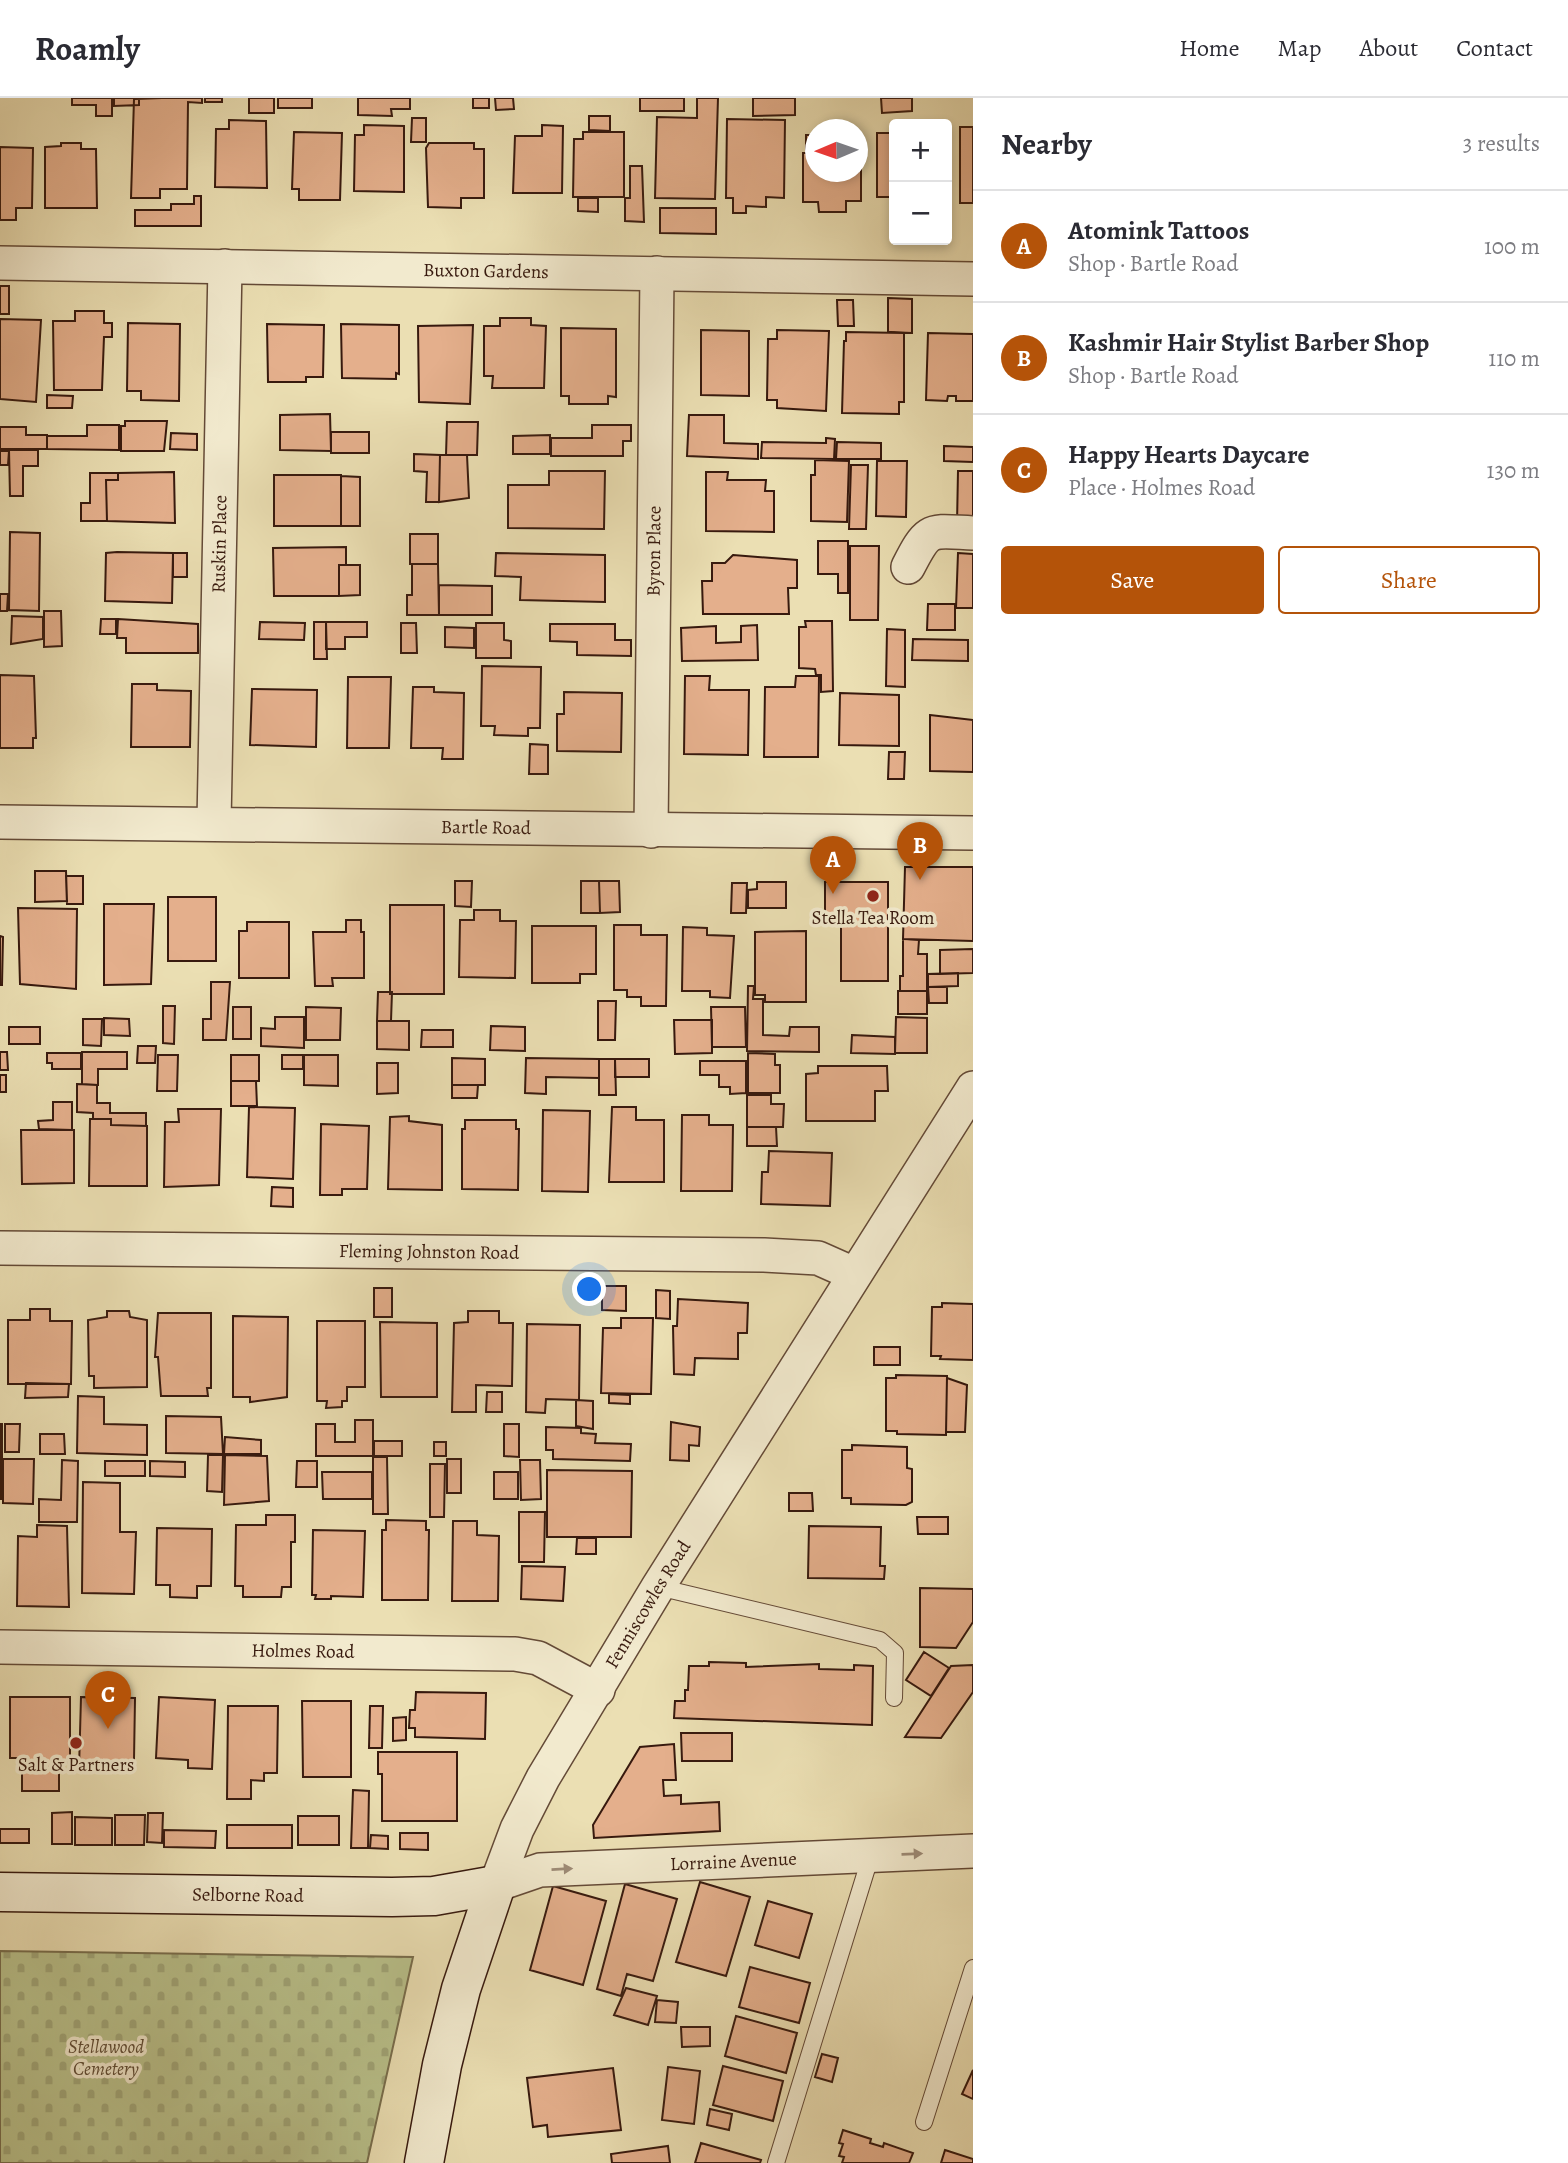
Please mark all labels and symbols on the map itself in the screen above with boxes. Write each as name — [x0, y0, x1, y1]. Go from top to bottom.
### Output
north arrow — [805, 119, 868, 182]
street label: Buxton Gardens — [423, 257, 549, 285]
street label: Ruskin Place — [206, 495, 233, 593]
street label: Byron Place — [641, 506, 667, 596]
street label: Bartle Road — [441, 814, 532, 841]
pin: B — [897, 822, 943, 880]
pin: A — [810, 836, 856, 894]
marker: Stella Tea Room — [865, 888, 881, 904]
place label: Stella Tea Room — [812, 905, 935, 931]
street label: Fleming Johnston Road — [339, 1238, 520, 1266]
your location — [572, 1272, 606, 1306]
street label: Fenniscowles Road — [599, 1535, 698, 1673]
street label: Holmes Road — [251, 1637, 356, 1665]
pin: C — [85, 1671, 131, 1729]
marker: Salt & Partners — [68, 1735, 84, 1751]
place label: Salt & Partners — [18, 1752, 134, 1778]
street label: Lorraine Avenue — [669, 1846, 797, 1877]
one-way arrow — [901, 1848, 923, 1859]
one-way arrow — [551, 1864, 573, 1875]
street label: Selborne Road — [192, 1881, 305, 1909]
park label: Stellawood Cemetery — [68, 2034, 144, 2082]

